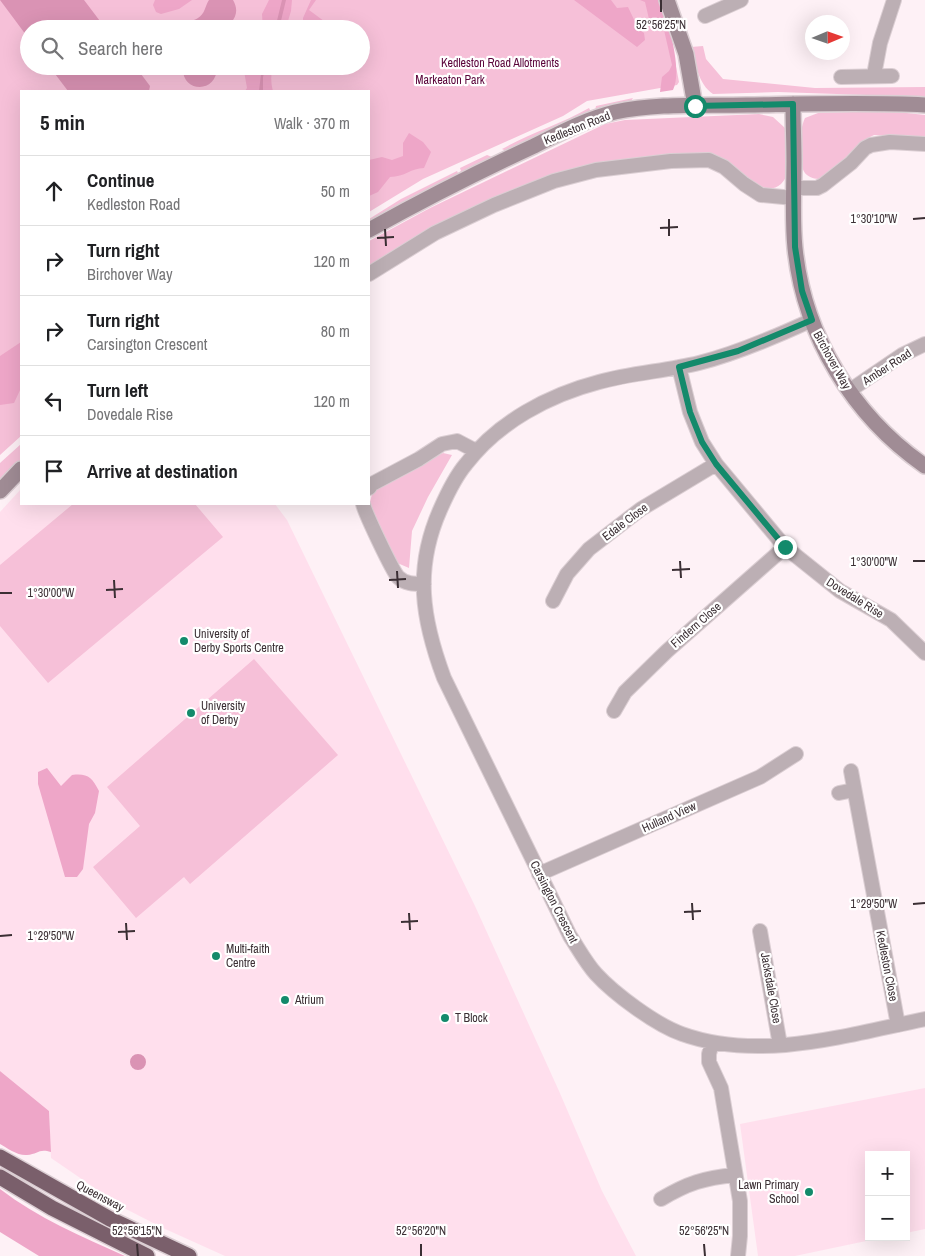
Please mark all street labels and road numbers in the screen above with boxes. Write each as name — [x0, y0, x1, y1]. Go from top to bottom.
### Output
street label: Kedleston Road — [542, 107, 612, 149]
street label: Birchover Way — [809, 328, 855, 392]
street label: Amber Road — [859, 345, 915, 389]
street label: Edale Close — [599, 500, 651, 544]
street label: Dovedale Rise — [823, 574, 887, 622]
street label: Findern Close — [667, 599, 725, 651]
street label: Hulland View — [639, 798, 699, 836]
street label: Carsington Crescent — [526, 858, 582, 946]
street label: Kedleston Close — [872, 929, 902, 1003]
street label: Jacksdale Close — [757, 951, 785, 1025]
street label: Queensway — [73, 1177, 127, 1215]

